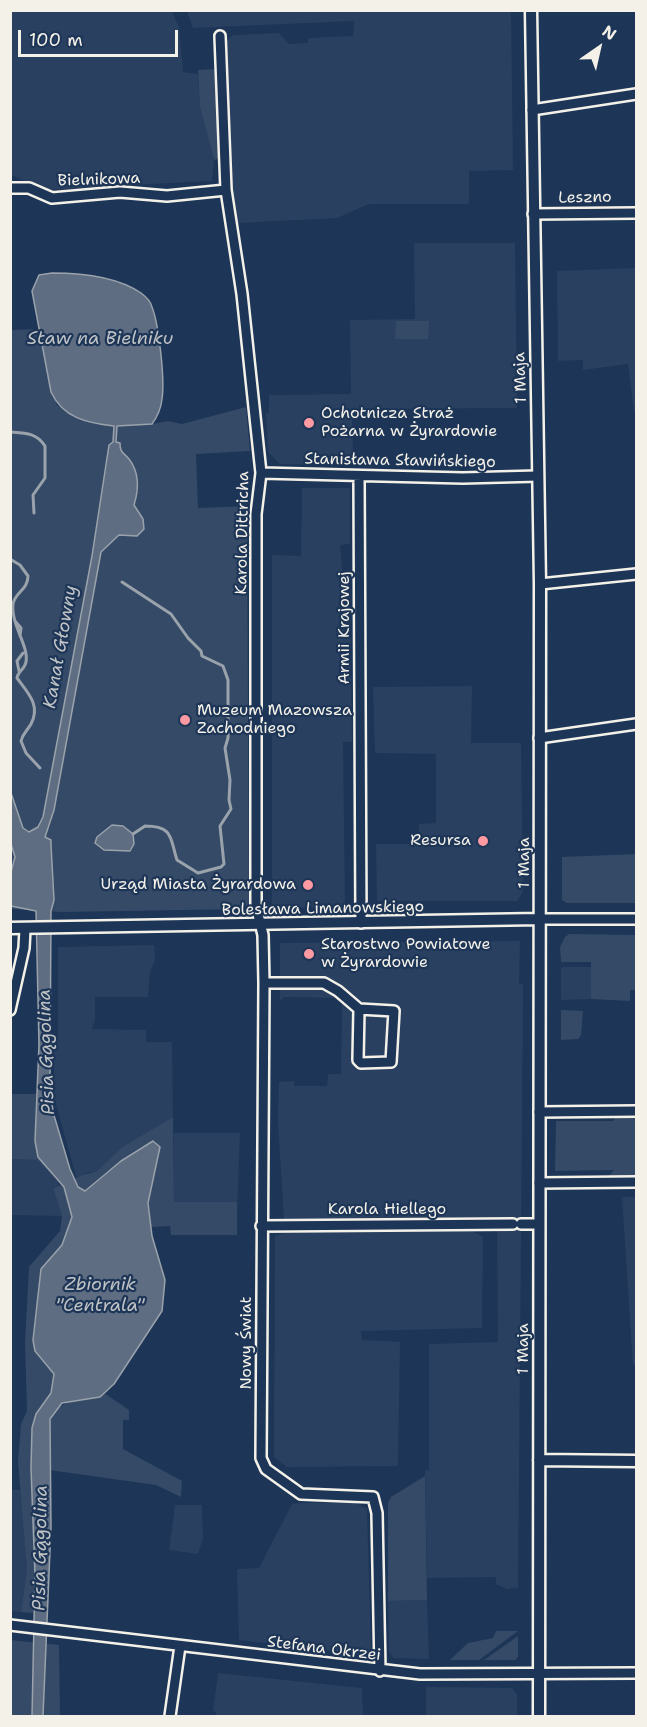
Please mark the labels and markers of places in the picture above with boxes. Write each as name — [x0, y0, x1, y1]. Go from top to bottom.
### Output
place label: Ochotnicza Straż Pożarna w Żyrardowie — [321, 404, 497, 442]
marker: Ochotnicza Straż Pożarna w Żyrardowie — [302, 416, 316, 430]
place label: Muzeum Mazowsza Zachodniego — [197, 701, 352, 739]
marker: Muzeum Mazowsza Zachodniego — [178, 713, 192, 727]
place label: Resursa — [410, 831, 471, 851]
marker: Resursa — [476, 834, 490, 848]
place label: Urząd Miasta Żyrardowa — [100, 875, 296, 895]
marker: Urząd Miasta Żyrardowa — [301, 878, 315, 892]
place label: Starostwo Powiatowe w Żyrardowie — [321, 935, 491, 973]
marker: Starostwo Powiatowe w Żyrardowie — [302, 947, 316, 961]

